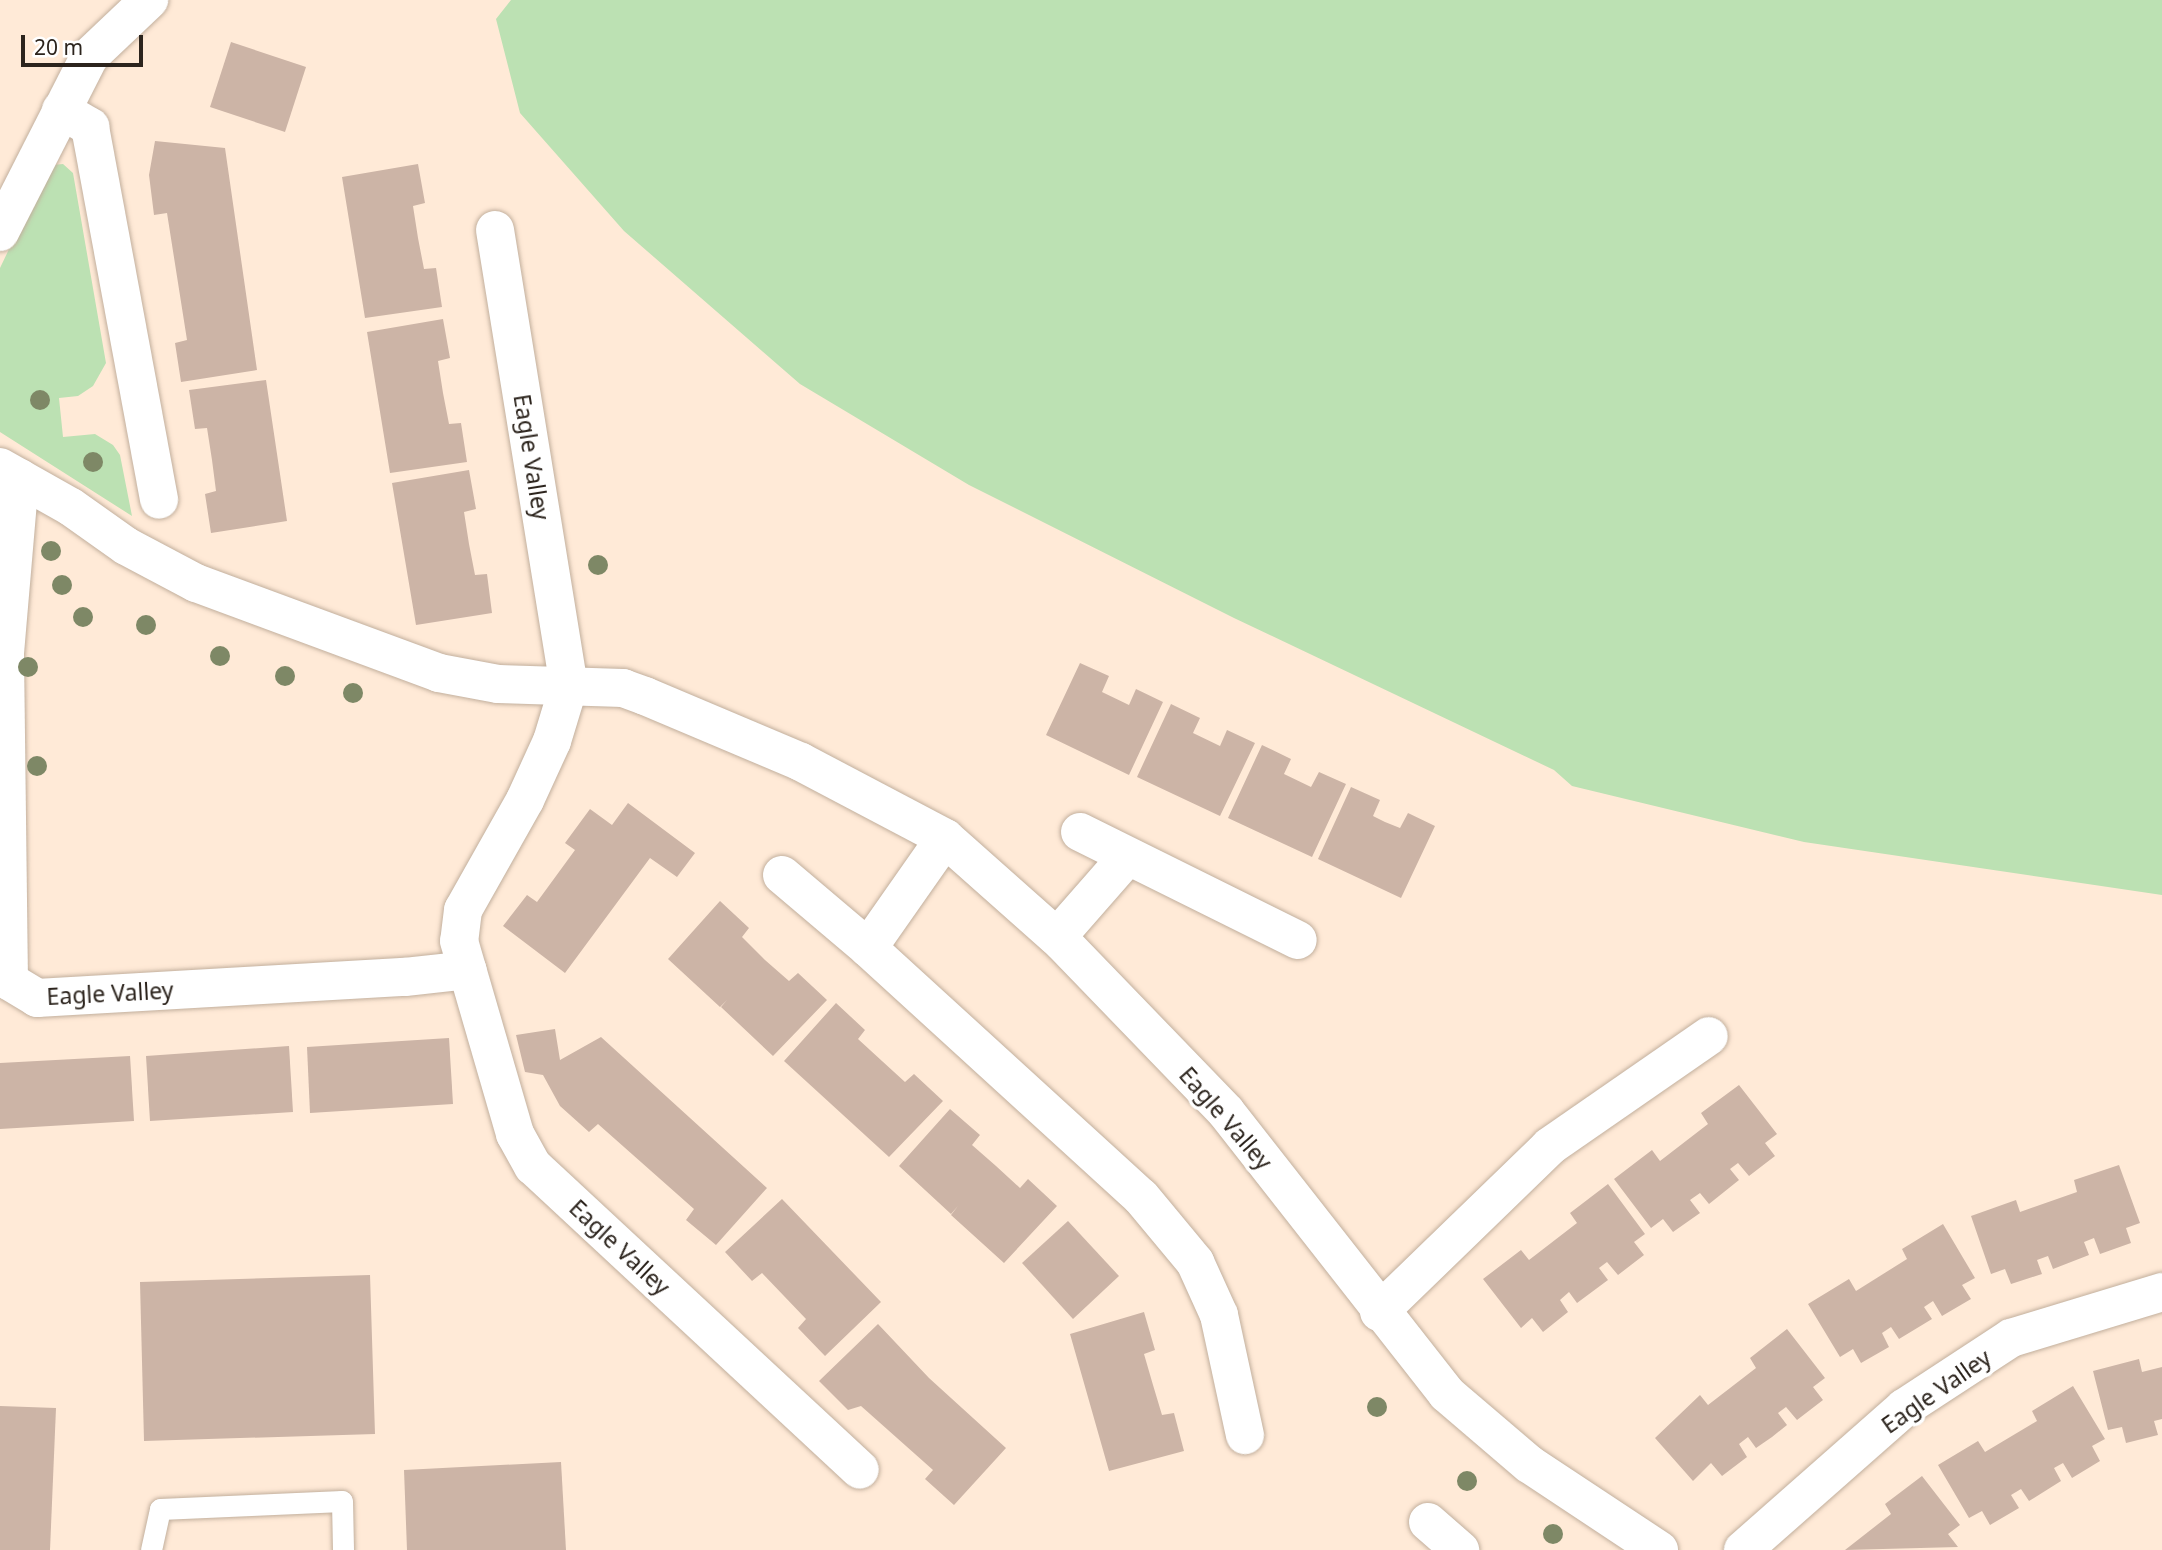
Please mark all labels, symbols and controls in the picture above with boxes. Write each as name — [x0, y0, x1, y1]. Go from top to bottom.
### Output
scale bar — [24, 21, 147, 65]
text: 20 m — [34, 33, 83, 61]
street label: Eagle Valley — [508, 392, 556, 522]
street label: Eagle Valley — [46, 976, 174, 1010]
street label: Eagle Valley — [1174, 1061, 1278, 1175]
street label: Eagle Valley — [564, 1194, 676, 1300]
street label: Eagle Valley — [1876, 1343, 1996, 1439]

